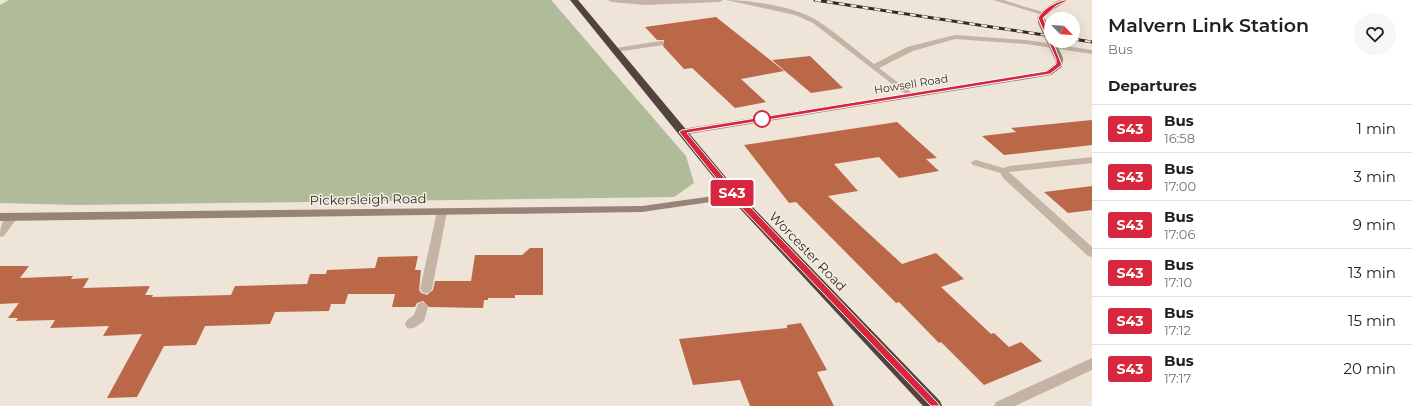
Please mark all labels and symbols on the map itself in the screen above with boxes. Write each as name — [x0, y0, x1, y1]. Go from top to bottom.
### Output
north arrow — [1044, 12, 1080, 48]
street label: Howsell Road — [873, 71, 949, 97]
unlabelled marker — [753, 110, 771, 128]
line badge: S43 — [709, 180, 755, 206]
street label: Pickersleigh Road — [309, 190, 427, 208]
street label: Worcester Road — [766, 208, 850, 294]

